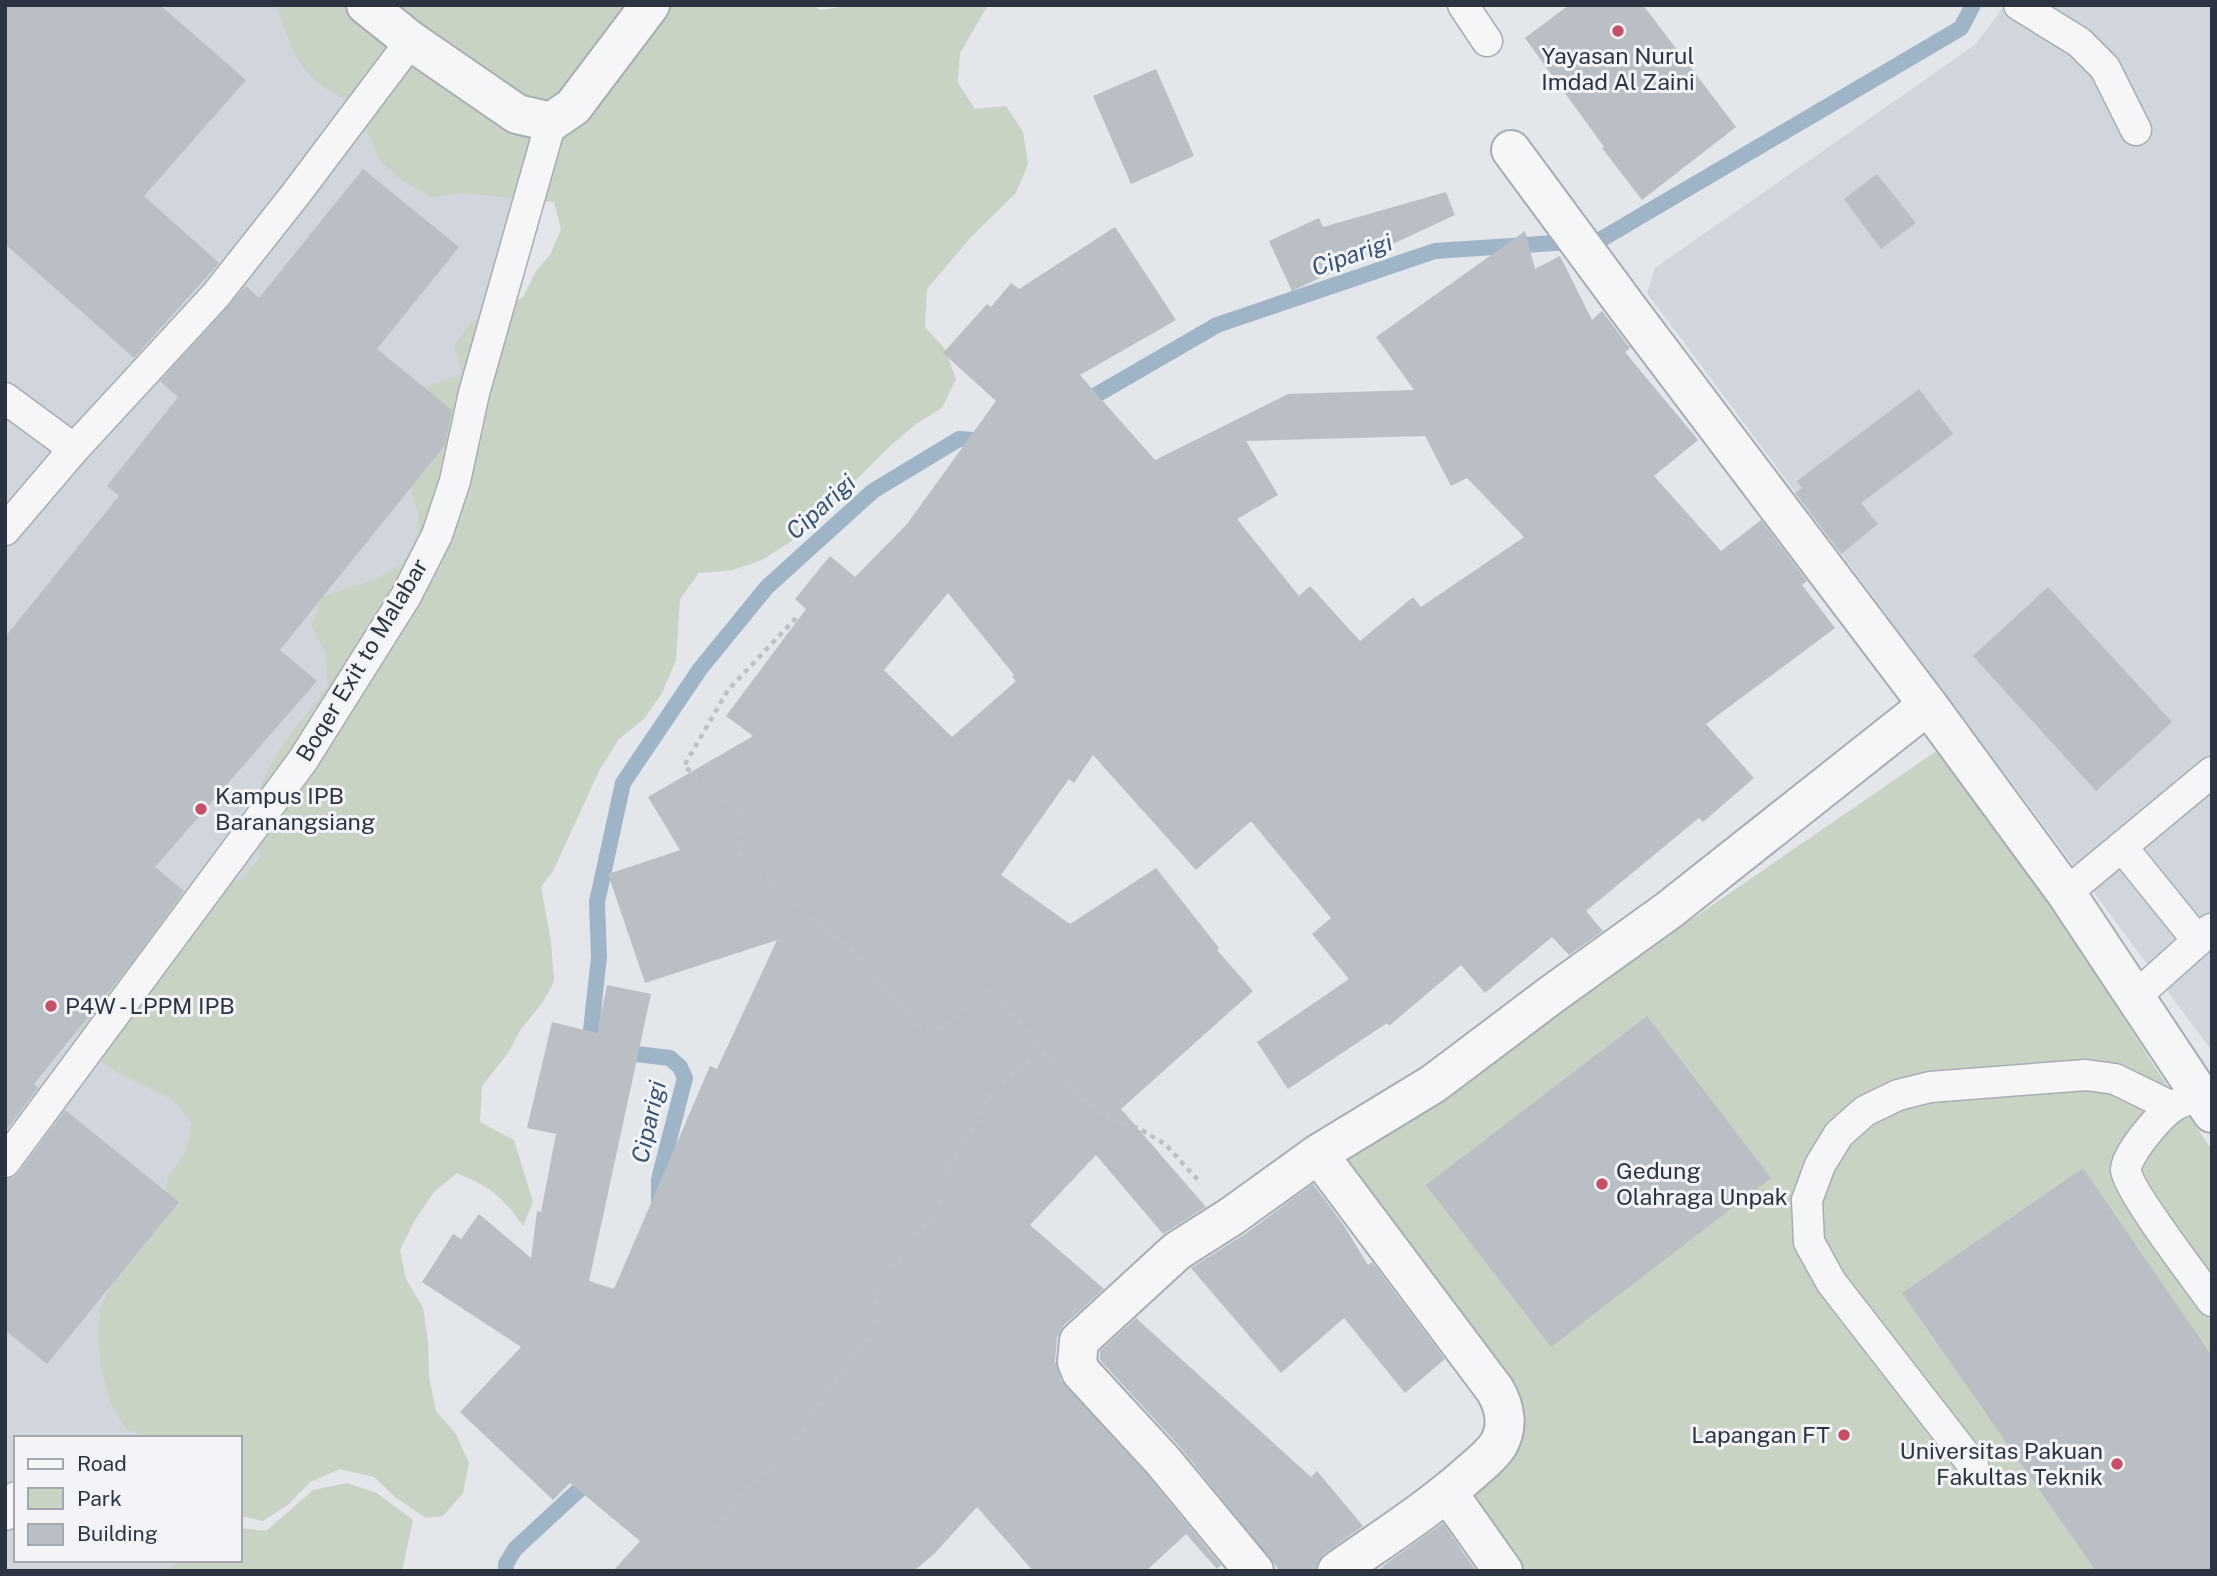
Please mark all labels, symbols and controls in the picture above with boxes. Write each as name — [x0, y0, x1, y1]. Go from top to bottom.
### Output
marker: Yayasan Nurul Imdad Al Zaini — [1610, 23, 1626, 39]
place label: Yayasan Nurul Imdad Al Zaini — [1541, 42, 1695, 95]
water label: Ciparigi — [1308, 227, 1396, 281]
water label: Ciparigi — [780, 468, 861, 545]
street label: Boqer Exit to Malabar — [290, 553, 433, 766]
place label: Kampus IPB Baranangsiang — [215, 782, 375, 835]
marker: Kampus IPB Baranangsiang — [193, 801, 209, 817]
place label: P4W - LPPM IPB — [65, 992, 235, 1019]
marker: P4W - LPPM IPB — [43, 998, 59, 1014]
water label: Ciparigi — [625, 1078, 671, 1166]
place label: Gedung Olahraga Unpak — [1616, 1157, 1788, 1210]
marker: Gedung Olahraga Unpak — [1594, 1176, 1610, 1192]
place label: Lapangan FT — [1691, 1421, 1830, 1448]
marker: Lapangan FT — [1836, 1427, 1852, 1443]
legend — [14, 1436, 242, 1562]
place label: Universitas Pakuan Fakultas Teknik — [1900, 1437, 2103, 1490]
text: Road — [77, 1451, 127, 1476]
marker: Universitas Pakuan Fakultas Teknik — [2109, 1456, 2125, 1472]
text: Park — [77, 1486, 122, 1511]
text: Building — [77, 1521, 158, 1546]

